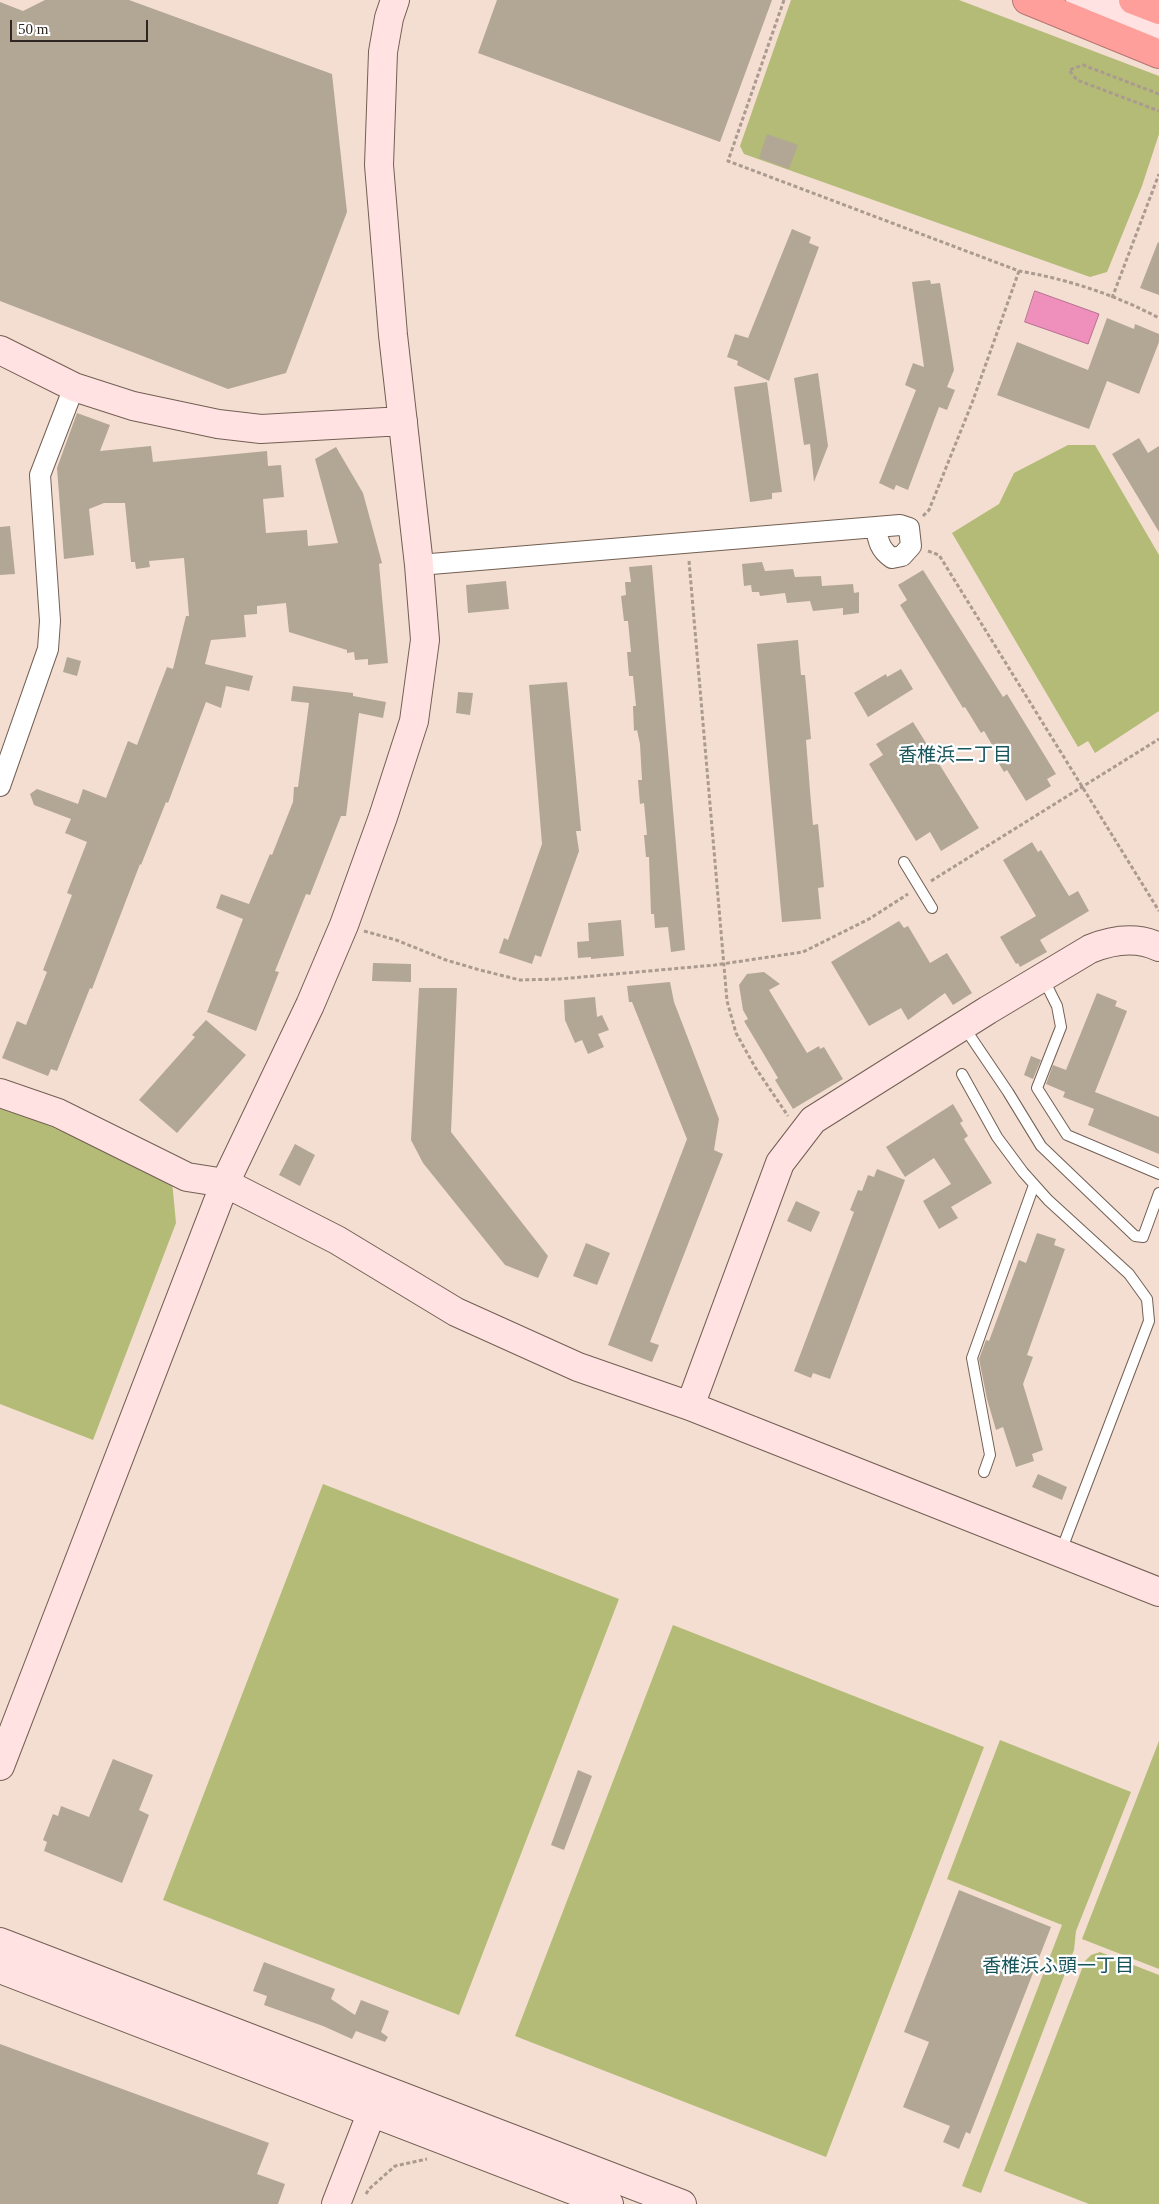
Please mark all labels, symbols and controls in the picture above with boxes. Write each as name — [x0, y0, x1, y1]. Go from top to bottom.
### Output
scale bar — [12, 10, 150, 42]
text: 50 m — [18, 21, 48, 37]
district label: 香椎浜二丁目 — [898, 745, 1012, 767]
district label: 香椎浜ふ頭一丁目 — [982, 1956, 1134, 1978]

